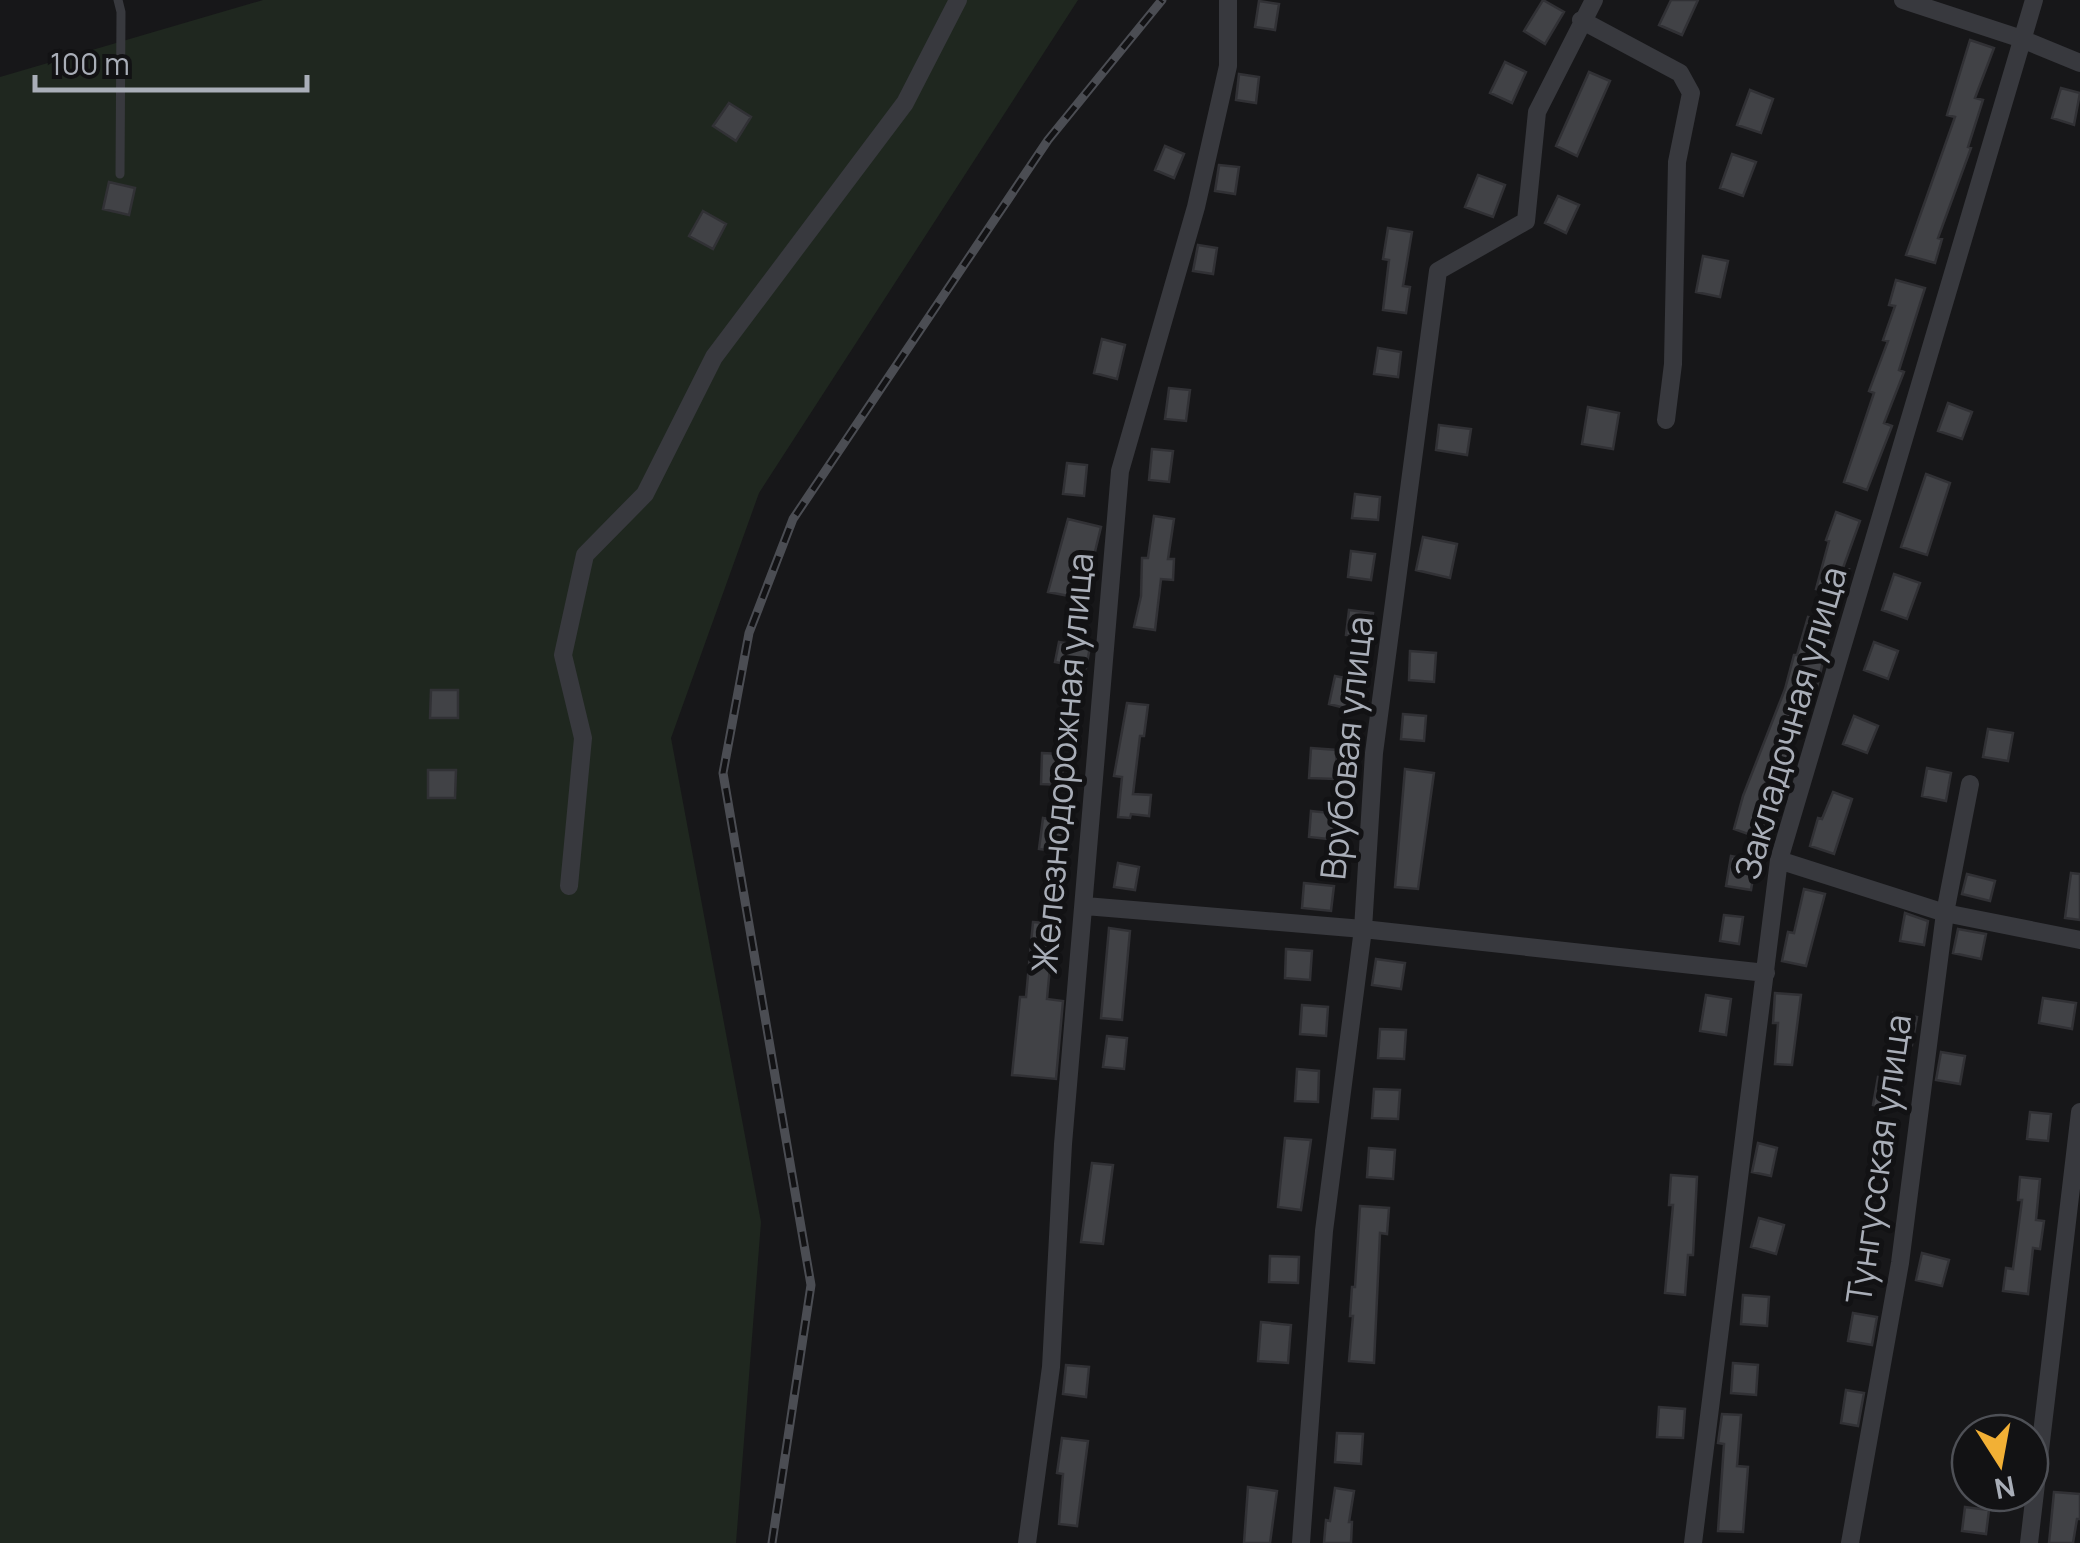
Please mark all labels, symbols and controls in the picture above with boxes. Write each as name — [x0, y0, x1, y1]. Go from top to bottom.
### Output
scale bar — [35, 30, 308, 92]
text: 100 m — [50, 43, 130, 84]
street label: Железнодорожная улица — [1020, 551, 1104, 975]
street label: Закладочная улица — [1722, 561, 1858, 885]
street label: Врубовая улица — [1308, 614, 1384, 882]
street label: Тунгусская улица — [1834, 1011, 1922, 1307]
north arrow — [1950, 1413, 2050, 1513]
text: N — [1991, 1468, 2018, 1509]

